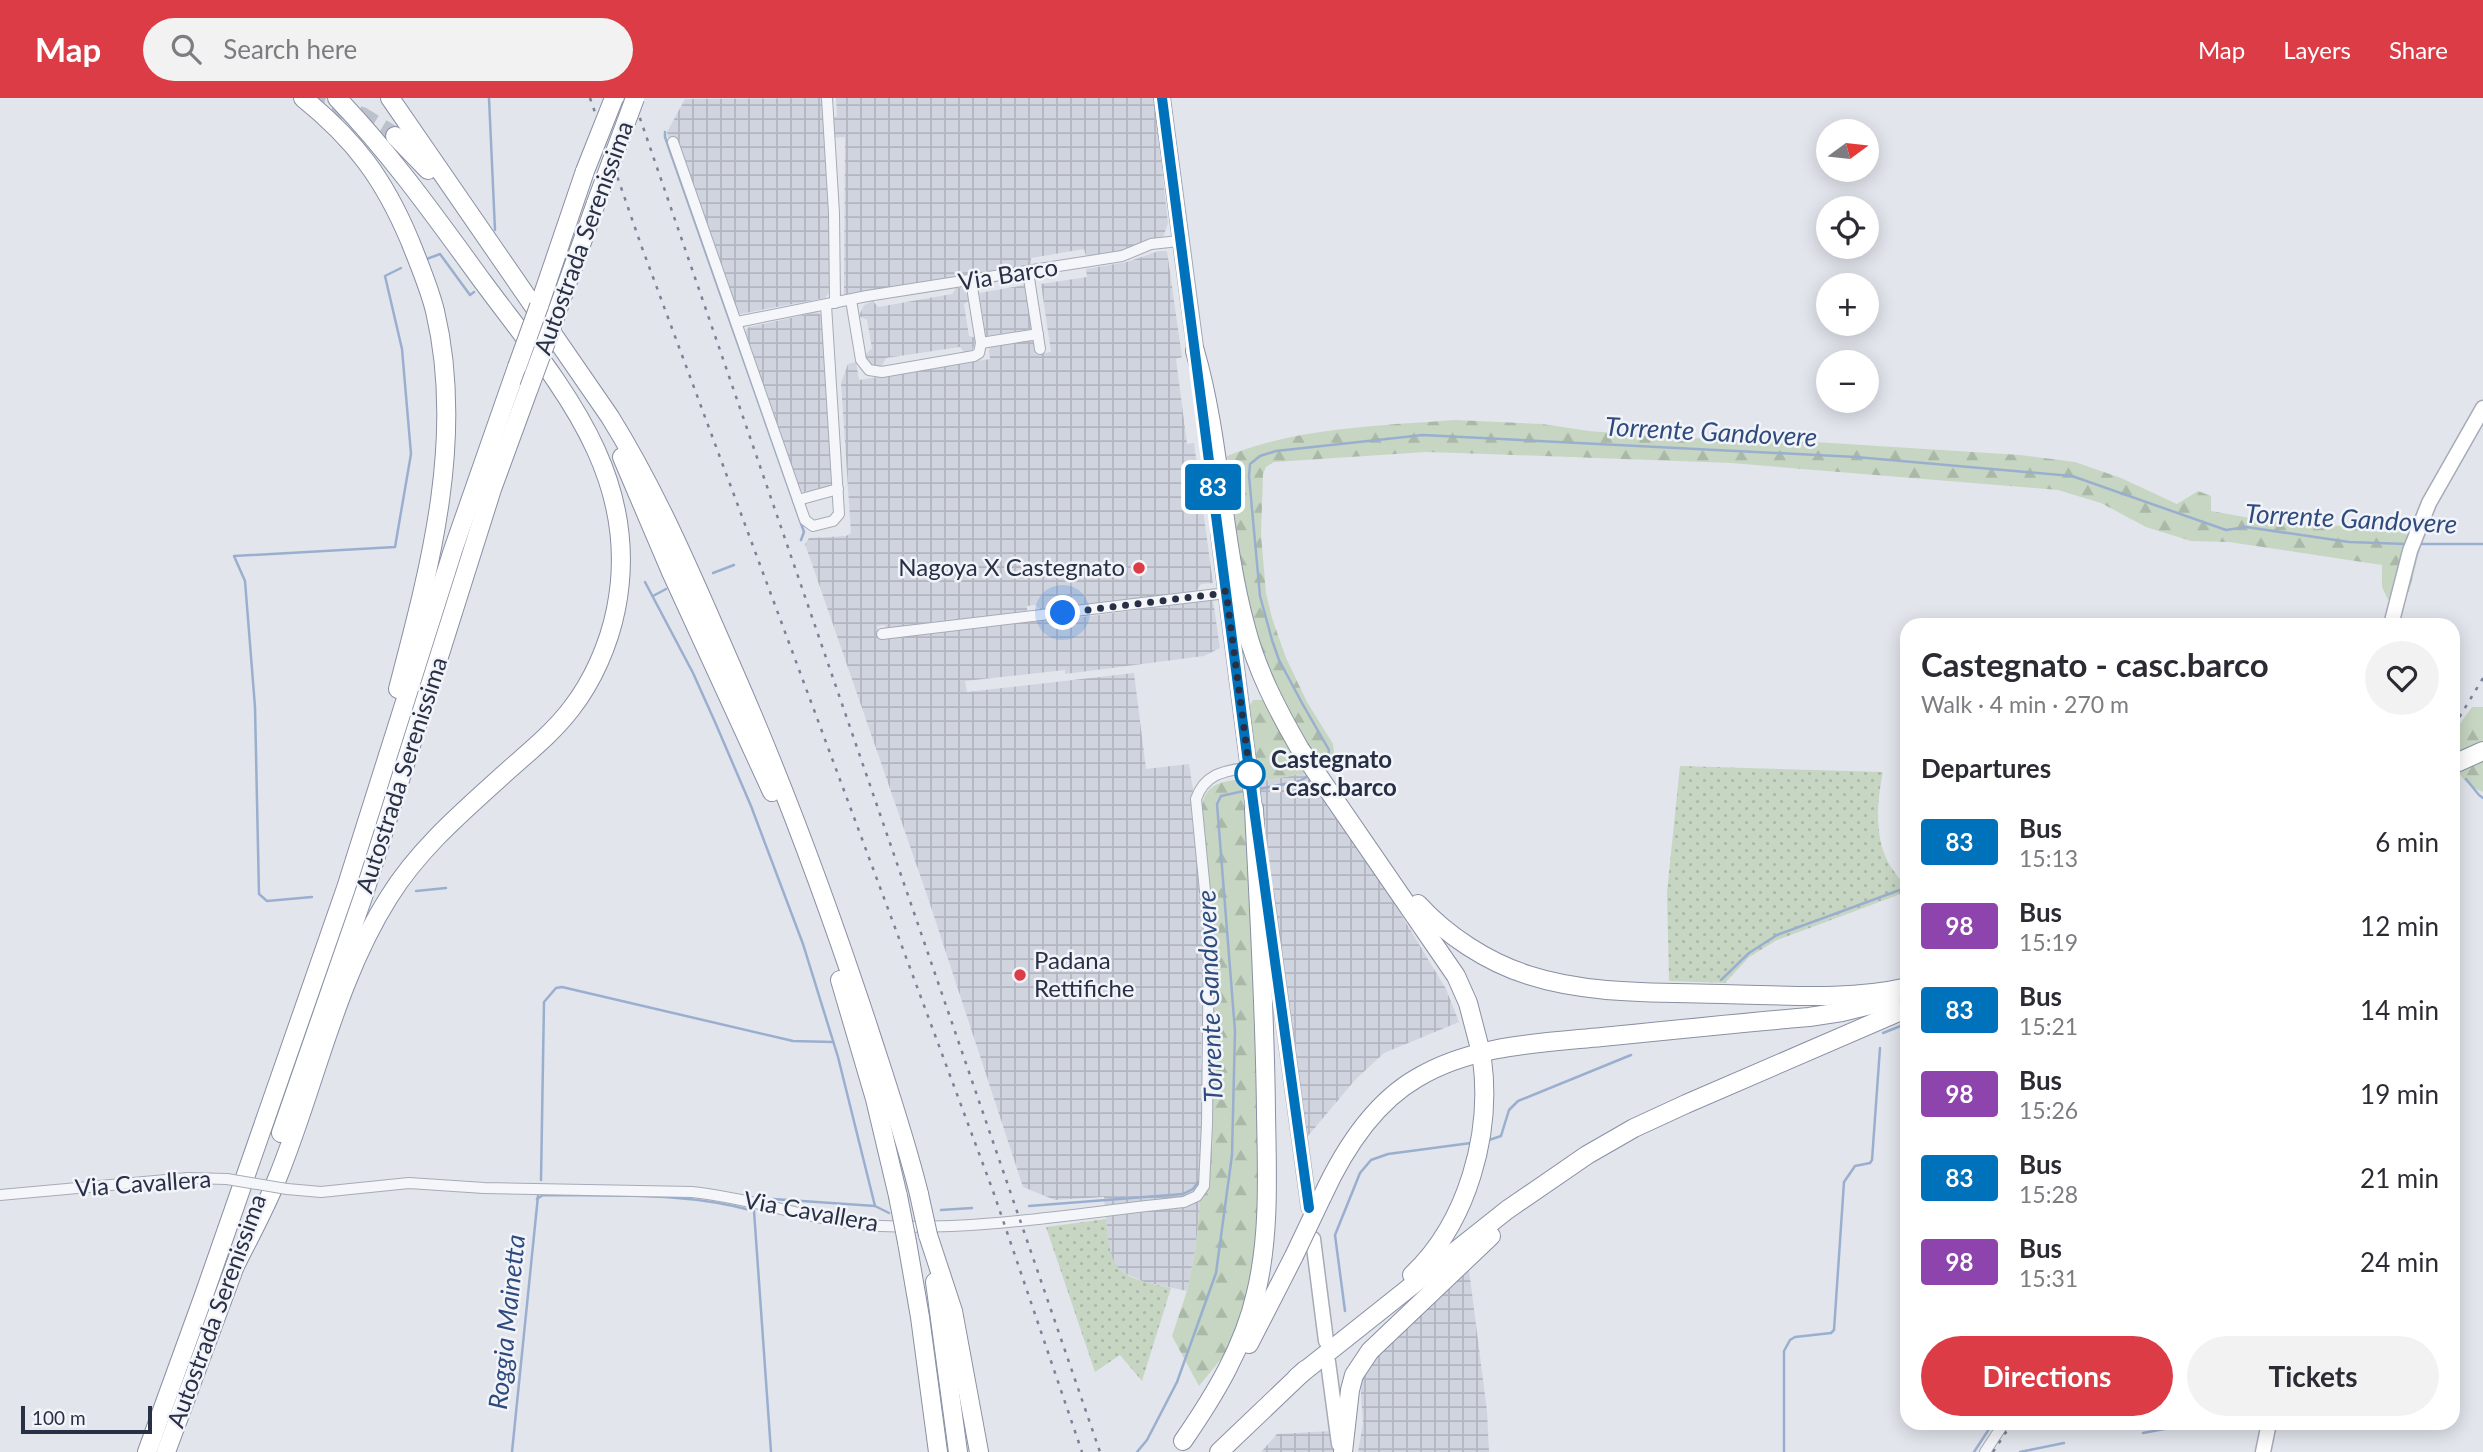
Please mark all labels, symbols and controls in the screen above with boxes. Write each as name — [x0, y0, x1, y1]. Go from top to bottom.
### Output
search box — [143, 18, 633, 81]
text: Map — [35, 29, 101, 69]
icon: search — [167, 30, 205, 68]
text: Search here — [223, 33, 357, 65]
text: Map — [2198, 35, 2245, 64]
text: Layers — [2283, 35, 2351, 64]
text: Share — [2389, 35, 2448, 64]
street label: Autostrada Serenissima — [527, 117, 638, 358]
north arrow — [1816, 119, 1880, 182]
map controls — [1816, 119, 1879, 413]
button: locate — [1816, 196, 1879, 259]
street label: Via Barco — [956, 251, 1060, 296]
button: + — [1816, 273, 1879, 336]
button: − — [1816, 350, 1879, 413]
water label: Torrente Gandovere — [1604, 409, 1818, 453]
line badge: 83 — [1182, 464, 1244, 510]
text: 83 — [1199, 472, 1227, 501]
water label: Torrente Gandovere — [2244, 496, 2458, 540]
place label: Nagoya X Castegnato — [898, 552, 1125, 581]
marker: Nagoya X Castegnato — [1131, 560, 1147, 576]
your location — [1045, 595, 1080, 630]
button: heart — [2365, 641, 2439, 715]
text: Castegnato - casc.barco — [1921, 644, 2269, 684]
street label: Autostrada Serenissima — [349, 653, 452, 896]
text: Walk · 4 min · 270 m — [1921, 690, 2129, 718]
place label: Castegnato - casc.barco — [1271, 744, 1397, 801]
text: Departures — [1921, 752, 2051, 784]
marker: Castegnato - casc.barco — [1235, 759, 1265, 789]
text: Bus — [2019, 812, 2062, 844]
text: 6 min — [2375, 826, 2439, 858]
text: 83 — [1946, 827, 1973, 856]
text: 15:13 — [2019, 844, 2078, 872]
water label: Torrente Gandovere — [1189, 889, 1229, 1103]
text: Bus — [2019, 896, 2062, 928]
text: 12 min — [2360, 910, 2439, 942]
text: 98 — [1946, 911, 1973, 940]
text: 15:19 — [2019, 928, 2078, 956]
place label: Padana Rettifiche — [1034, 945, 1134, 1002]
marker: Padana Rettifiche — [1012, 967, 1028, 983]
text: Bus — [2019, 980, 2062, 1012]
text: 14 min — [2360, 994, 2439, 1026]
text: 83 — [1946, 995, 1973, 1024]
text: 15:21 — [2019, 1012, 2078, 1040]
text: Bus — [2019, 1064, 2062, 1096]
text: 19 min — [2360, 1078, 2439, 1110]
text: 98 — [1946, 1079, 1973, 1108]
text: 15:26 — [2019, 1096, 2078, 1124]
text: Bus — [2019, 1148, 2062, 1180]
text: 21 min — [2360, 1162, 2439, 1194]
street label: Via Cavallera — [74, 1163, 212, 1202]
text: 83 — [1946, 1163, 1973, 1192]
text: 15:28 — [2019, 1180, 2078, 1208]
street label: Via Cavallera — [742, 1184, 881, 1237]
street label: Autostrada Serenissima — [160, 1190, 271, 1431]
text: Bus — [2019, 1232, 2062, 1264]
water label: Roggia Mainetta — [481, 1233, 531, 1411]
text: 24 min — [2360, 1246, 2439, 1278]
text: 98 — [1946, 1247, 1973, 1276]
text: 15:31 — [2019, 1264, 2078, 1292]
button: Directions — [1921, 1336, 2173, 1416]
button: Tickets — [2187, 1336, 2439, 1416]
scale bar — [21, 1403, 152, 1435]
text: 100 m — [32, 1406, 86, 1429]

